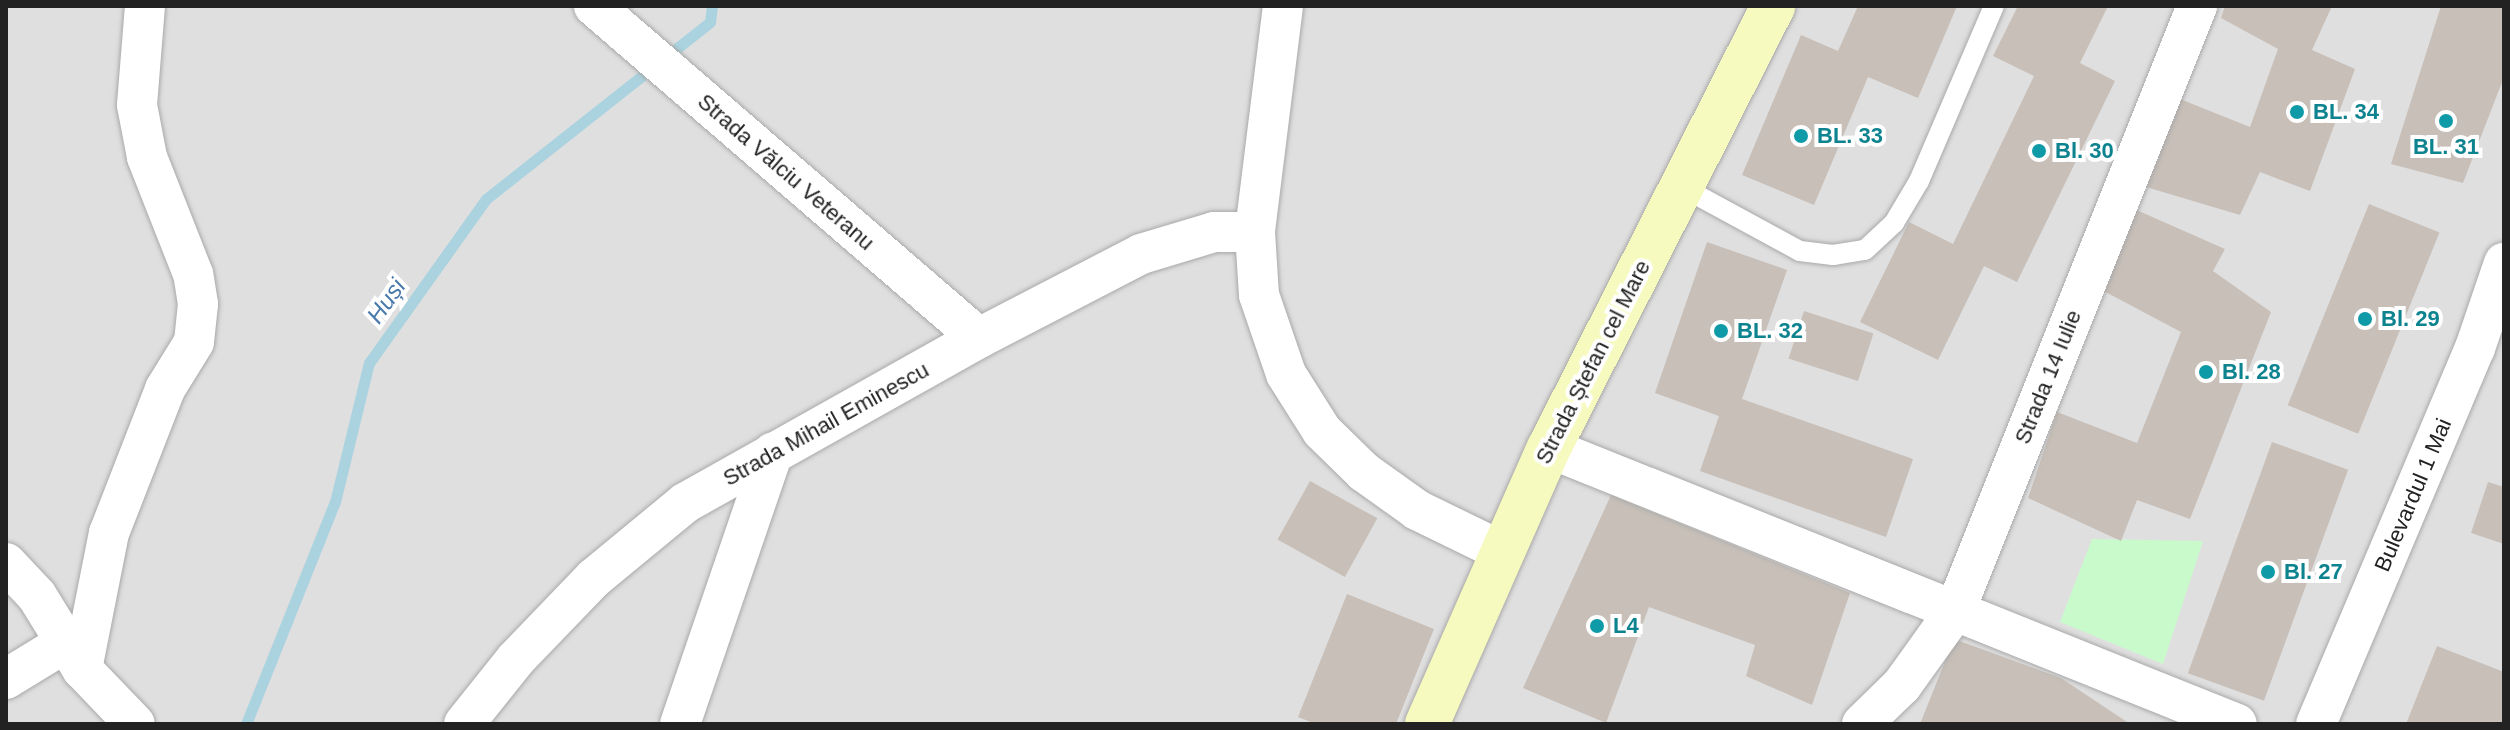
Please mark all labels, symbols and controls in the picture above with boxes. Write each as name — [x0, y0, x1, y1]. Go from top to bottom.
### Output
street label: Strada Vălciu Veteranu — [692, 88, 880, 256]
place label: BL. 34 — [2313, 99, 2379, 125]
marker: BL. 34 — [2288, 103, 2306, 121]
marker: BL. 31 — [2437, 112, 2455, 130]
place label: BL. 33 — [1817, 123, 1883, 149]
marker: BL. 33 — [1792, 127, 1810, 145]
place label: BL. 31 — [2413, 134, 2479, 160]
place label: Bl. 30 — [2055, 138, 2114, 164]
marker: Bl. 30 — [2030, 142, 2048, 160]
street label: Strada Ștefan cel Mare — [1530, 256, 1656, 468]
water label: Huși — [360, 273, 412, 329]
street label: Strada 14 Iulie — [2009, 306, 2087, 448]
place label: Bl. 29 — [2381, 306, 2440, 332]
marker: Bl. 29 — [2356, 310, 2374, 328]
place label: BL. 32 — [1737, 318, 1803, 344]
marker: BL. 32 — [1712, 322, 1730, 340]
street label: Strada Mihail Eminescu — [719, 356, 933, 492]
place label: Bl. 28 — [2222, 359, 2281, 385]
marker: Bl. 28 — [2197, 363, 2215, 381]
street label: Bulevardul 1 Mai — [2369, 414, 2457, 576]
place label: Bl. 27 — [2284, 559, 2343, 585]
marker: Bl. 27 — [2259, 563, 2277, 581]
place label: L4 — [1613, 613, 1639, 639]
marker: L4 — [1588, 617, 1606, 635]

